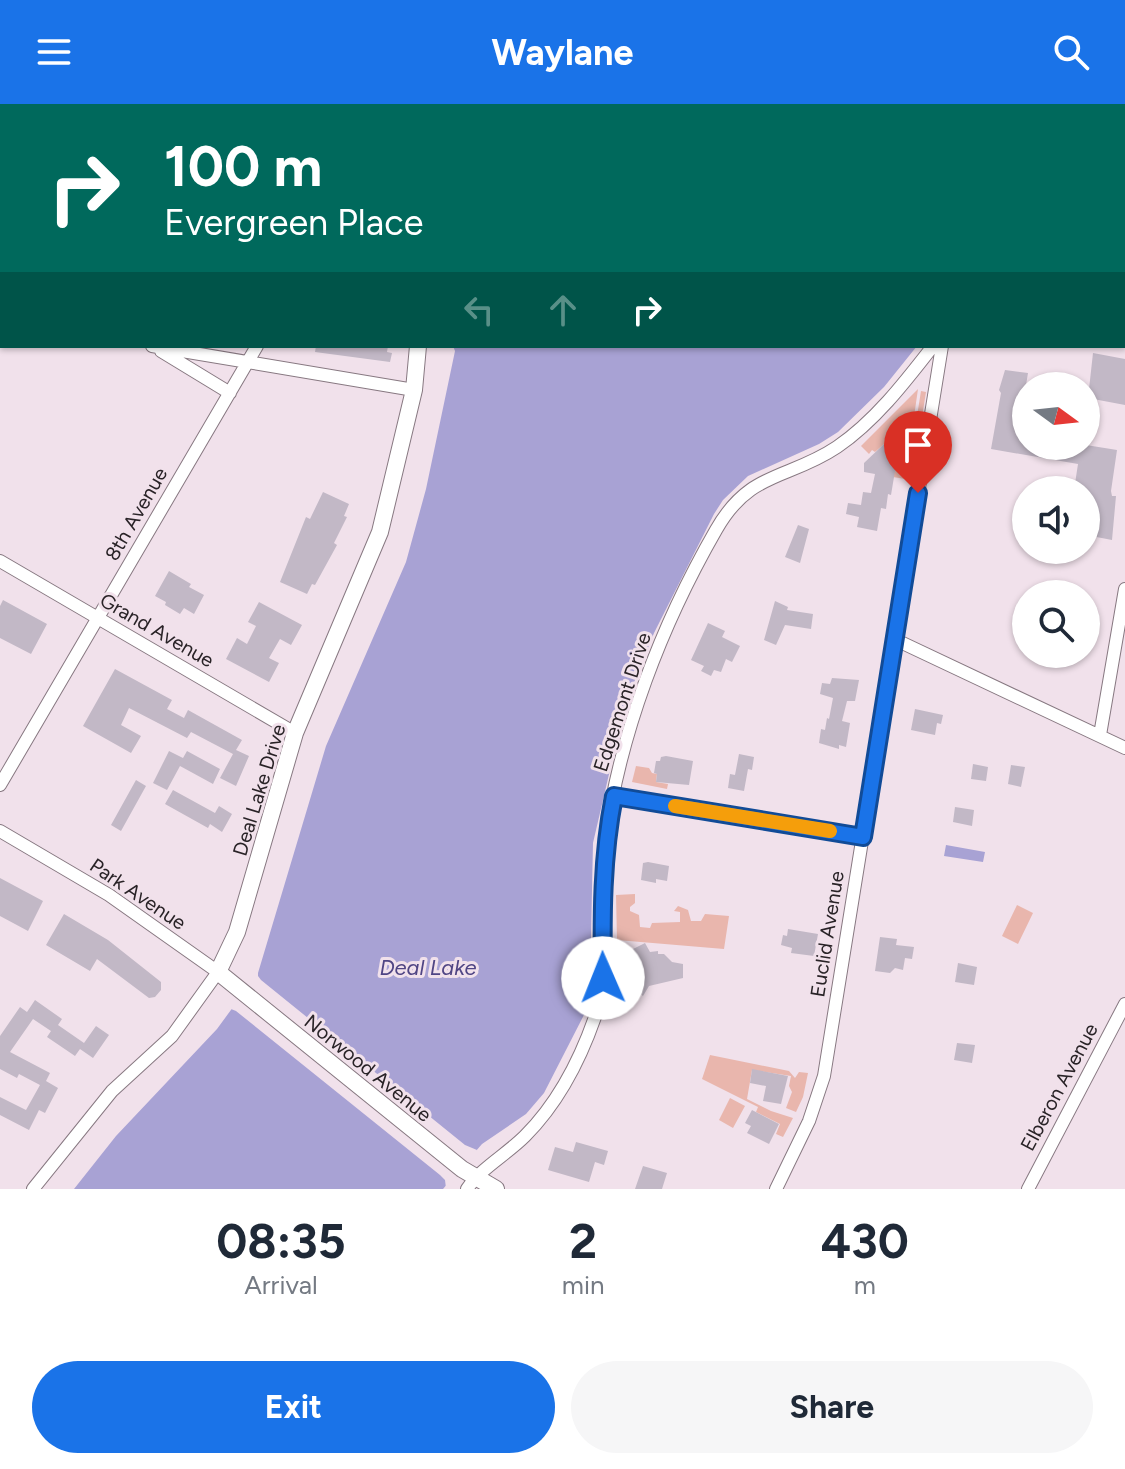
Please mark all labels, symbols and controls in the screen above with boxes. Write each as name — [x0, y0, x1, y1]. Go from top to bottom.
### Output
icon: menu — [32, 30, 76, 74]
icon: search — [1049, 30, 1093, 74]
text: Waylane — [492, 31, 633, 74]
text: 100 m — [164, 133, 322, 200]
icon: right — [32, 136, 136, 240]
text: Evergreen Place — [164, 201, 423, 244]
icon: left — [457, 288, 501, 332]
icon: ahead — [541, 288, 585, 332]
icon: right — [625, 288, 669, 332]
north arrow — [1012, 372, 1100, 460]
map controls — [1012, 372, 1100, 668]
pin — [884, 411, 952, 493]
icon: arrive — [896, 423, 940, 467]
street label: 8th Avenue — [100, 463, 172, 565]
button: sound — [1012, 476, 1100, 564]
button: search — [1012, 580, 1100, 668]
street label: Grand Avenue — [96, 588, 218, 672]
street label: Edgemont Drive — [588, 629, 656, 775]
street label: Deal Lake Drive — [228, 721, 290, 859]
street label: Park Avenue — [85, 853, 191, 935]
street label: Euclid Avenue — [805, 869, 849, 999]
position arrow — [561, 936, 645, 1020]
water label: Deal Lake — [379, 954, 477, 981]
street label: Norwood Avenue — [300, 1009, 437, 1127]
street label: Elberon Avenue — [1015, 1019, 1103, 1155]
text: 08:35 — [216, 1212, 346, 1270]
text: 2 — [569, 1212, 597, 1270]
text: 430 — [821, 1212, 909, 1270]
text: Arrival — [244, 1269, 318, 1301]
text: min — [562, 1269, 605, 1301]
text: m — [854, 1269, 876, 1301]
button: Exit — [32, 1361, 555, 1453]
button: Share — [571, 1361, 1093, 1453]

